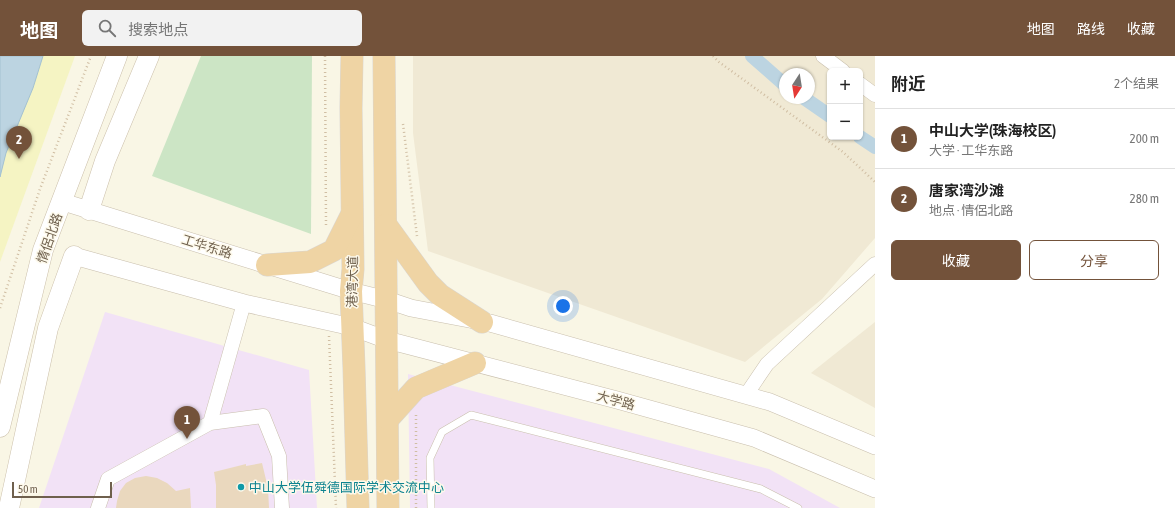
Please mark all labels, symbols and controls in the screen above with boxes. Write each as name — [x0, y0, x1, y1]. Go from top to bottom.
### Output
search box — [82, 10, 362, 46]
icon: search — [96, 17, 118, 39]
text: 地图 — [20, 19, 58, 41]
text: 搜索地点 — [128, 21, 188, 38]
text: 地图 — [1027, 21, 1055, 37]
text: 路线 — [1077, 21, 1105, 37]
text: 收藏 — [1127, 21, 1155, 37]
north arrow — [779, 68, 815, 104]
map controls — [827, 68, 863, 140]
button: + — [827, 68, 863, 104]
text: 附近 — [891, 74, 925, 94]
text: 2个结果 — [1114, 76, 1159, 91]
button: − — [827, 104, 863, 140]
text: 中山大学(珠海校区) — [929, 122, 1056, 139]
pin: 2 — [6, 126, 32, 159]
text: 1 — [901, 131, 907, 146]
text: 200 m — [1130, 131, 1159, 146]
text: 大学 · 工华东路 — [929, 143, 1013, 158]
text: 唐家湾沙滩 — [929, 182, 1004, 199]
text: 2 — [901, 191, 907, 206]
text: 280 m — [1130, 191, 1159, 206]
text: 地点 · 情侶北路 — [929, 203, 1013, 218]
street label: 情侶北路 — [34, 211, 65, 265]
street label: 工华东路 — [180, 232, 234, 261]
button: 收藏 — [891, 240, 1021, 280]
button: 分享 — [1029, 240, 1159, 280]
street label: 港湾大道 — [345, 256, 360, 308]
your location — [553, 296, 573, 316]
street label: 大学路 — [595, 388, 637, 413]
pin: 1 — [174, 406, 200, 439]
scale bar — [12, 480, 112, 499]
place label: 中山大学伍舜德国际学术交流中心 — [249, 480, 444, 495]
marker: 中山大学伍舜德国际学术交流中心 — [236, 482, 246, 492]
text: 50 m — [18, 483, 38, 495]

